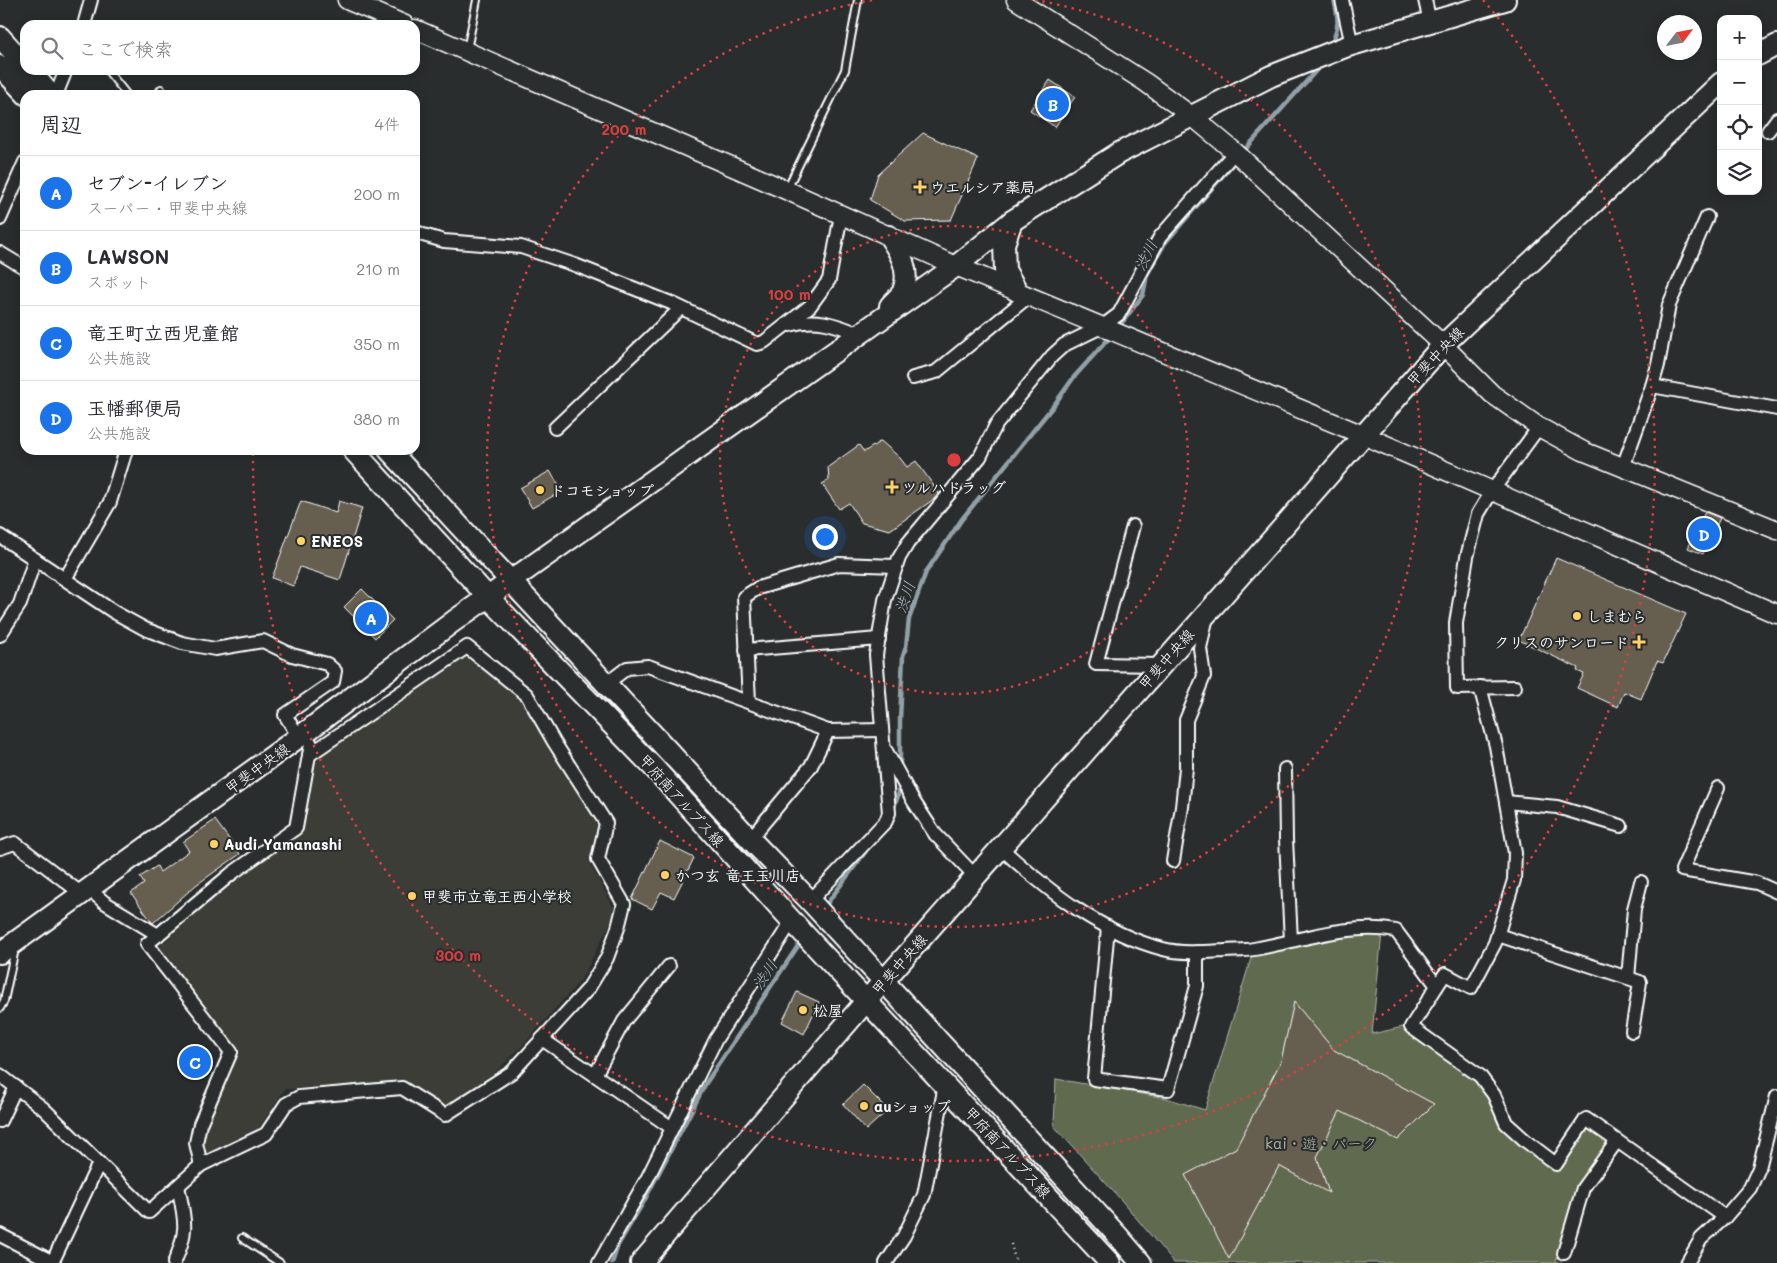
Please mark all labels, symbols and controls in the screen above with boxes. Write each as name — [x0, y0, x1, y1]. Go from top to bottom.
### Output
north arrow — [1657, 15, 1702, 60]
map controls — [1717, 15, 1762, 195]
button: + — [1717, 15, 1762, 60]
search box — [20, 20, 420, 75]
icon: search — [38, 34, 66, 62]
text: ここで検索 — [78, 36, 173, 61]
button: − — [1717, 60, 1762, 105]
pin: B — [1037, 85, 1069, 123]
button: locate — [1717, 105, 1762, 150]
text: 周辺 — [40, 110, 82, 137]
text: 4件 — [375, 113, 400, 134]
text: 200 m — [602, 119, 647, 139]
button: layers — [1717, 150, 1762, 195]
text: セブン-イレブン — [87, 170, 228, 195]
place label: ウエルシア薬局 — [930, 177, 1035, 197]
marker: ウエルシア薬局 — [914, 181, 926, 193]
text: A — [50, 183, 62, 204]
text: 200 m — [353, 183, 400, 204]
text: スーパー · 甲斐中央線 — [87, 197, 248, 218]
water label: 渋川 — [1128, 236, 1162, 274]
text: LAWSON — [87, 244, 169, 269]
text: B — [51, 258, 61, 279]
text: 210 m — [356, 258, 400, 279]
text: スポット — [87, 271, 151, 292]
text: 100 m — [767, 284, 811, 304]
text: 竜王町立西児童館 — [87, 320, 239, 345]
street label: 甲斐中央線 — [1402, 322, 1468, 390]
text: C — [50, 333, 62, 354]
text: 350 m — [354, 333, 400, 354]
text: 公共施設 — [87, 347, 151, 368]
text: 玉幡郵便局 — [87, 395, 182, 420]
text: D — [50, 408, 62, 429]
text: 380 m — [353, 408, 400, 429]
text: 公共施設 — [87, 422, 151, 443]
centre of rings — [945, 451, 963, 469]
place label: ツルハドラッグ — [902, 477, 1006, 497]
place label: ドコモショップ — [550, 480, 654, 500]
marker: ツルハドラッグ — [886, 481, 898, 493]
marker: ドコモショップ — [534, 484, 546, 496]
pin: D — [1688, 515, 1720, 553]
your location — [812, 524, 838, 550]
place label: ENEOS — [311, 531, 363, 551]
marker: ENEOS — [295, 535, 307, 547]
water label: 渋川 — [889, 578, 919, 616]
pin: A — [355, 599, 387, 637]
place label: しまむら — [1587, 606, 1647, 626]
marker: しまむら — [1571, 610, 1583, 622]
street label: 甲斐中央線 — [1134, 624, 1198, 694]
place label: クリスのサンロード — [1494, 632, 1629, 652]
marker: クリスのサンロード — [1633, 636, 1645, 648]
street label: 甲斐中央線 — [221, 738, 293, 798]
street label: 甲府南アルプス線 — [635, 749, 729, 851]
place label: Audi Yamanashi — [224, 834, 342, 854]
marker: Audi Yamanashi — [208, 838, 220, 850]
place label: かつ玄 竜王玉川店 — [675, 865, 800, 885]
marker: かつ玄 竜王玉川店 — [659, 869, 671, 881]
place label: 甲斐市立竜王西小学校 — [422, 886, 572, 906]
marker: 甲斐市立竜王西小学校 — [406, 890, 418, 902]
street label: 甲斐中央線 — [867, 929, 931, 999]
text: 300 m — [435, 945, 481, 965]
water label: 渋川 — [746, 955, 782, 993]
place label: 松屋 — [813, 1000, 843, 1020]
marker: 松屋 — [797, 1004, 809, 1016]
pin: C — [179, 1043, 211, 1081]
place label: auショップ — [874, 1096, 951, 1116]
marker: auショップ — [858, 1100, 870, 1112]
street label: 甲府南アルプス線 — [960, 1102, 1056, 1202]
park label: kai・遊・パーク — [1265, 1133, 1377, 1153]

